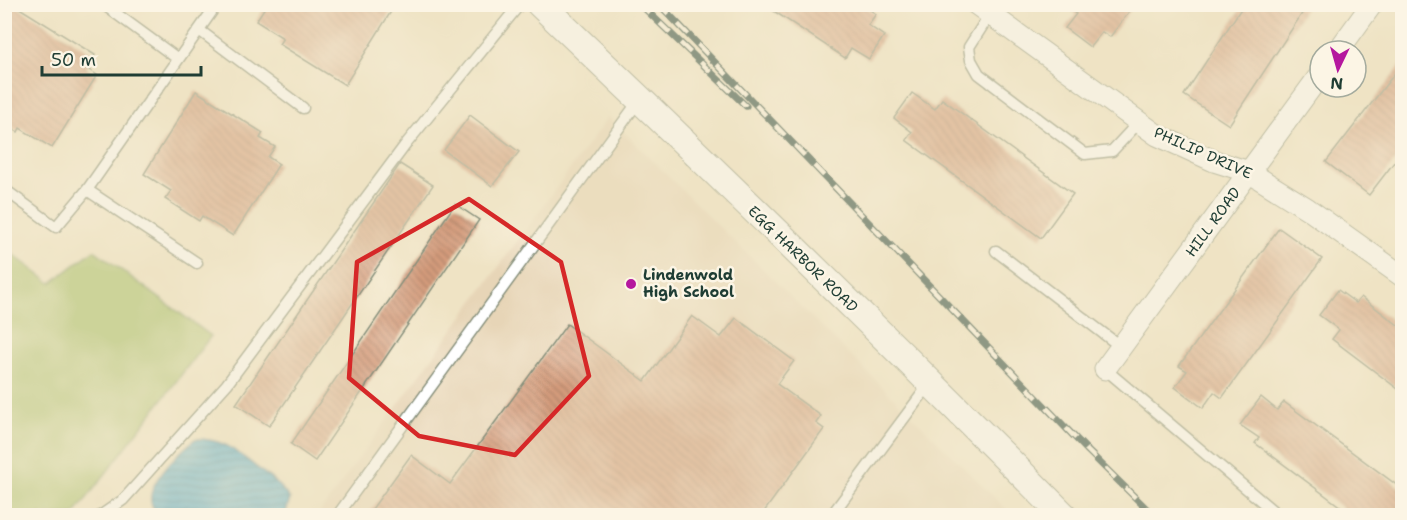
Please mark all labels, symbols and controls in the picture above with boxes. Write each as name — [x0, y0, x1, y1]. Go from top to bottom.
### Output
scale bar — [42, 39, 201, 77]
north arrow — [1308, 39, 1368, 99]
text: 50 m — [51, 48, 96, 72]
text: N — [1330, 72, 1344, 94]
street label: PHILIP DRIVE — [1151, 122, 1255, 184]
street label: HILL ROAD — [1181, 183, 1245, 261]
street label: EGG HARBOR ROAD — [744, 201, 862, 317]
place label: Lindenwold High School — [643, 265, 734, 302]
marker: Lindenwold High School — [624, 277, 638, 291]

